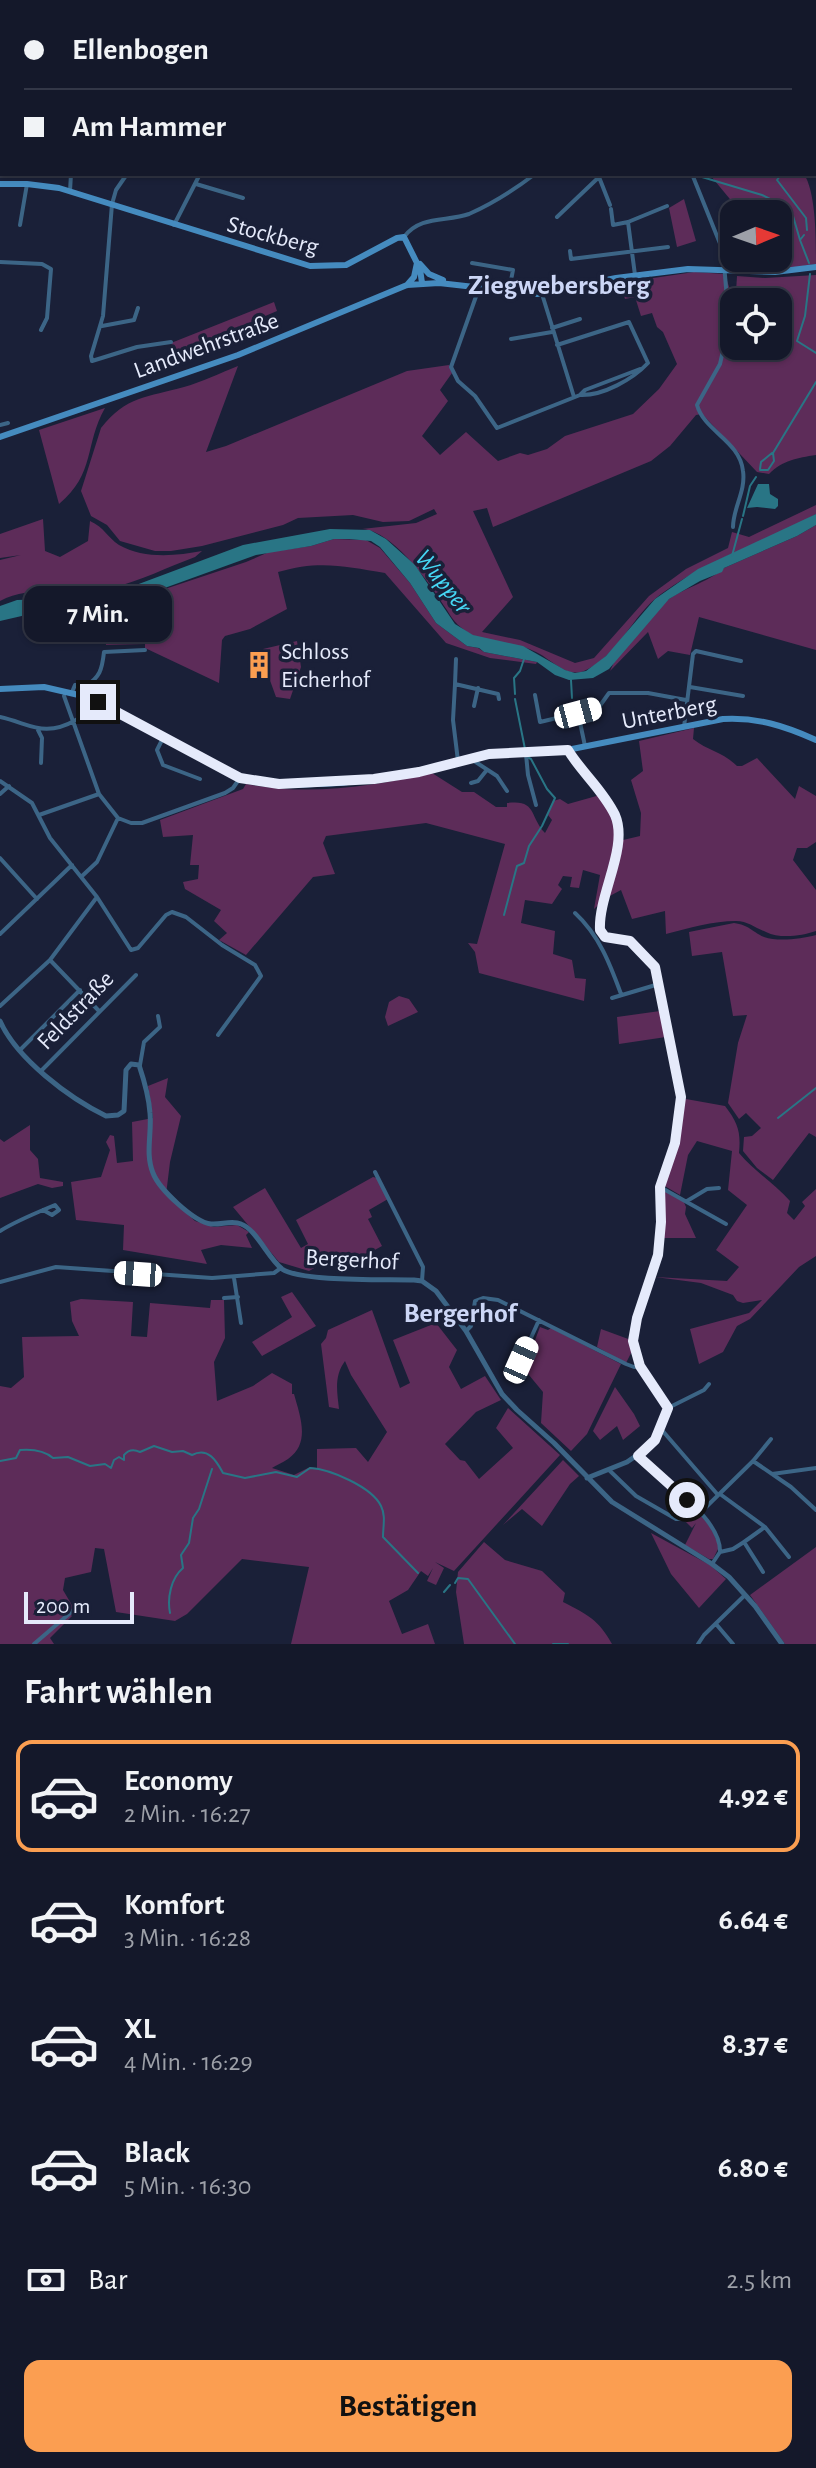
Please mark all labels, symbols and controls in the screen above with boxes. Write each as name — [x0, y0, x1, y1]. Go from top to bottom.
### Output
text: Ellenbogen — [72, 35, 209, 65]
text: Am Hammer — [72, 112, 226, 142]
north arrow — [720, 200, 792, 272]
map controls — [720, 200, 792, 360]
street label: Stockberg — [224, 212, 321, 260]
district label: Ziegwebersberg — [468, 272, 651, 300]
button: locate — [720, 288, 792, 360]
street label: Landwehrstraße — [131, 309, 282, 383]
water label: Wupper — [410, 545, 478, 620]
callout: 7 Min. — [24, 586, 172, 642]
text: 7 Min. — [67, 601, 129, 627]
place label: Schloss Eicherhof — [281, 640, 372, 692]
building icon: Schloss Eicherhof — [244, 650, 274, 680]
route end — [80, 684, 116, 720]
street label: Unterberg — [620, 692, 719, 734]
car — [552, 695, 604, 731]
street label: Feldstraße — [33, 967, 119, 1054]
street label: Bergerhof — [305, 1246, 401, 1275]
car — [113, 1260, 163, 1288]
district label: Bergerhof — [404, 1300, 518, 1328]
car — [500, 1333, 542, 1387]
route start — [669, 1482, 705, 1518]
scale bar — [24, 1588, 134, 1624]
text: 200 m — [36, 1595, 90, 1617]
text: Fahrt wählen — [24, 1674, 213, 1710]
icon: car — [28, 1760, 100, 1832]
text: Economy — [124, 1766, 233, 1796]
text: 4.92 € — [719, 1781, 788, 1811]
text: 2 Min. · 16:27 — [124, 1801, 251, 1827]
icon: car — [28, 1884, 100, 1956]
text: Komfort — [124, 1890, 224, 1920]
text: 6.64 € — [719, 1905, 788, 1935]
text: 3 Min. · 16:28 — [124, 1925, 251, 1951]
icon: car — [28, 2008, 100, 2080]
text: XL — [124, 2014, 156, 2044]
text: 8.37 € — [722, 2029, 788, 2059]
text: 4 Min. · 16:29 — [124, 2049, 253, 2075]
icon: car — [28, 2132, 100, 2204]
text: Black — [124, 2138, 190, 2168]
text: 6.80 € — [718, 2153, 788, 2183]
text: 5 Min. · 16:30 — [124, 2173, 251, 2199]
icon: cash — [24, 2258, 68, 2302]
text: Bar — [88, 2265, 127, 2295]
text: 2.5 km — [726, 2267, 792, 2293]
button: Bestätigen — [24, 2360, 792, 2452]

